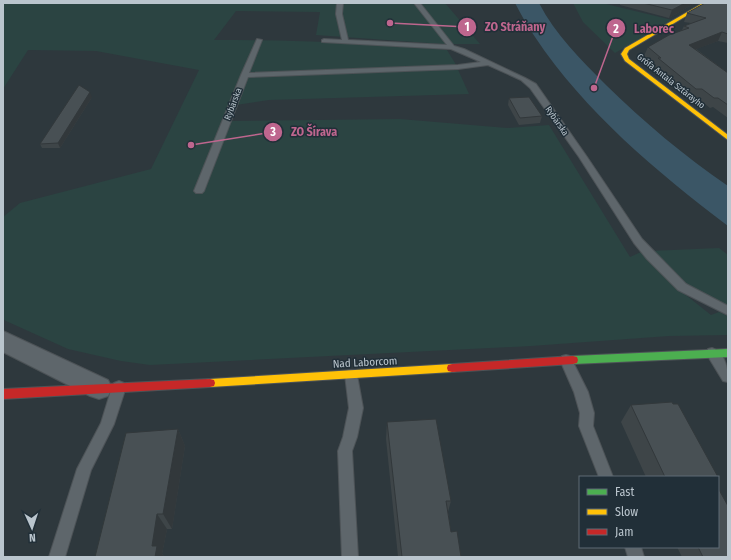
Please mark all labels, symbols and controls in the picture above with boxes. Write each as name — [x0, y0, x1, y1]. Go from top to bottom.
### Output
callout: ZO Stráňany — [457, 15, 553, 39]
callout: Laborec — [606, 16, 682, 40]
text: 1 — [464, 20, 470, 34]
text: ZO Stráňany — [485, 20, 545, 34]
text: 2 — [612, 22, 619, 36]
text: Laborec — [634, 22, 675, 36]
street label: Grófa Antala Sztárayho — [635, 51, 707, 111]
street label: Rybárska — [222, 86, 244, 121]
street label: Rybárska — [543, 104, 571, 138]
callout: ZO Šírava — [263, 120, 346, 144]
text: ZO Šírava — [291, 123, 337, 139]
text: 3 — [269, 125, 276, 139]
street label: Nad Laborcom — [332, 354, 398, 371]
legend — [579, 476, 719, 548]
text: Fast — [615, 485, 634, 499]
text: Slow — [615, 505, 638, 519]
north arrow — [12, 508, 52, 548]
text: Jam — [615, 525, 633, 539]
text: N — [29, 531, 36, 544]

